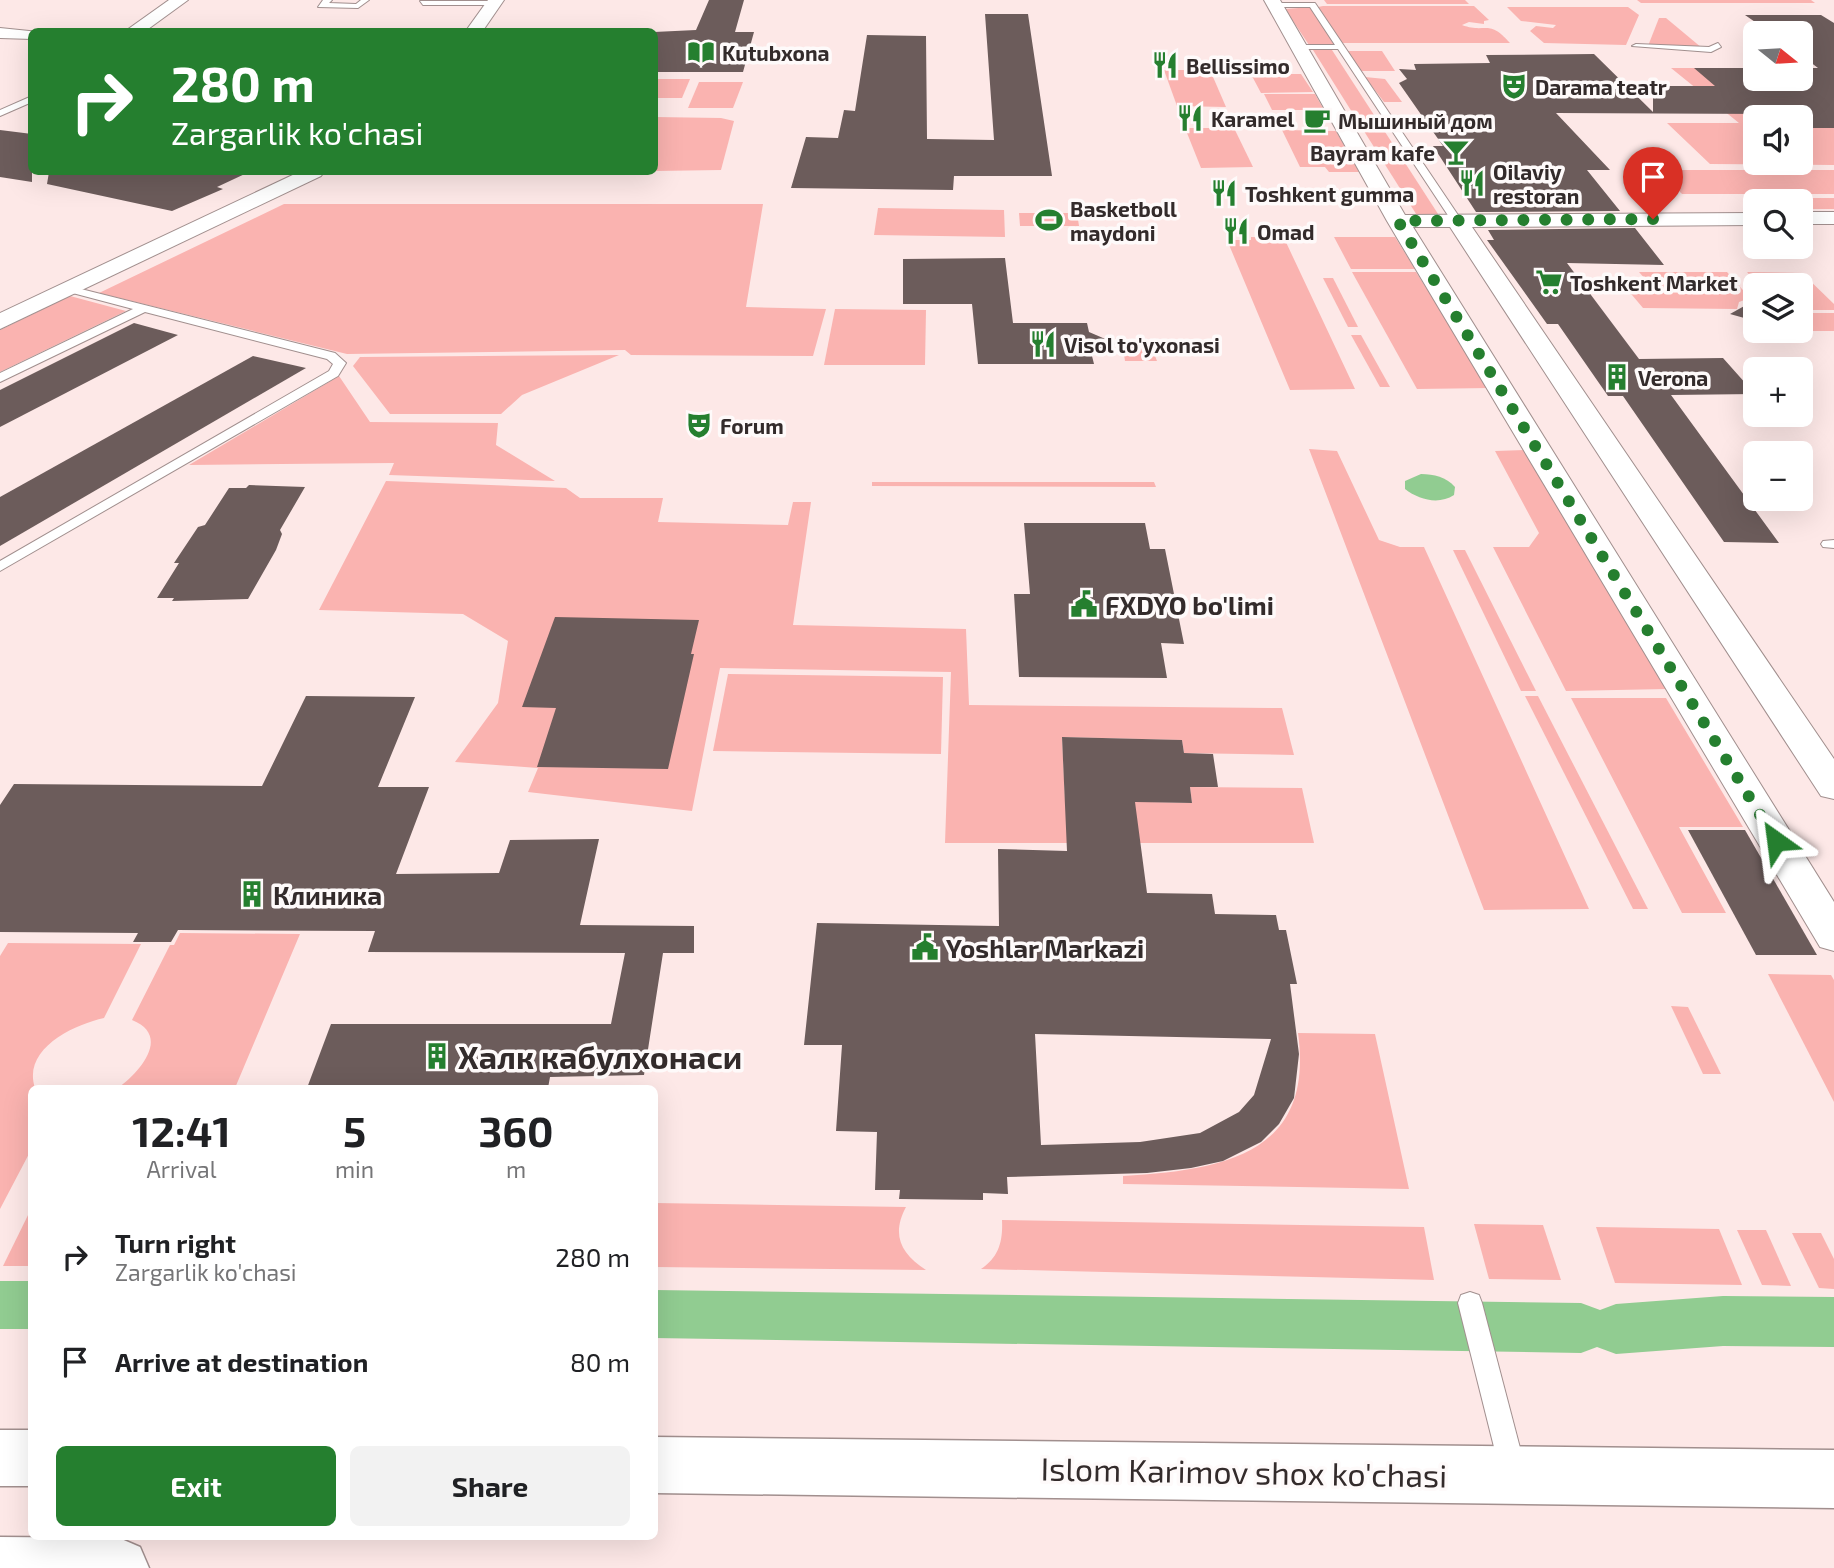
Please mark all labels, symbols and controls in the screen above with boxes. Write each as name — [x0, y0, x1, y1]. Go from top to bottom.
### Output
north arrow — [1743, 21, 1813, 91]
map controls — [1743, 21, 1813, 511]
library icon: Kutubxona — [686, 37, 716, 67]
place label: Kutubxona — [722, 40, 830, 65]
restaurant icon: Bellissimo — [1150, 50, 1180, 80]
text: 280 m — [171, 53, 315, 112]
place label: Bellissimo — [1186, 53, 1290, 78]
icon: right — [56, 56, 147, 147]
theatre icon: Darama teatr — [1499, 71, 1529, 101]
place label: Darama teatr — [1535, 74, 1667, 99]
restaurant icon: Karamel — [1175, 103, 1205, 133]
cafe icon: Мышиный дом — [1302, 105, 1332, 135]
button: sound — [1743, 105, 1813, 175]
place label: Karamel — [1211, 106, 1295, 131]
place label: Мышиный дом — [1338, 108, 1493, 133]
text: Zargarlik ko'chasi — [171, 113, 424, 151]
bar icon: Bayram kafe — [1441, 137, 1471, 167]
place label: Bayram kafe — [1310, 140, 1435, 166]
pin — [1623, 147, 1683, 219]
icon: arrive — [1634, 158, 1672, 196]
place label: Oilaviy restoran — [1493, 159, 1579, 208]
restaurant icon: Oilaviy restoran — [1457, 168, 1487, 198]
restaurant icon: Toshkent gumma — [1209, 178, 1239, 208]
place label: Toshkent gumma — [1245, 181, 1414, 206]
button: search — [1743, 189, 1813, 259]
place label: Basketboll maydoni — [1070, 196, 1177, 246]
sports icon: Basketboll maydoni — [1034, 205, 1064, 235]
restaurant icon: Omad — [1221, 216, 1251, 246]
place label: Omad — [1257, 219, 1314, 244]
supermarket icon: Toshkent Market — [1534, 267, 1564, 297]
place label: Toshkent Market — [1570, 270, 1738, 295]
button: layers — [1743, 273, 1813, 343]
restaurant icon: Visol to'yxonasi — [1028, 329, 1058, 359]
place label: Visol to'yxonasi — [1064, 332, 1220, 358]
button: + — [1743, 357, 1813, 427]
building icon: Verona — [1602, 362, 1632, 392]
place label: Verona — [1638, 365, 1708, 390]
theatre icon: Forum — [684, 410, 714, 440]
place label: Forum — [720, 413, 784, 438]
button: − — [1743, 441, 1813, 511]
public building icon: FXDYO bo'limi — [1069, 589, 1099, 619]
place label: FXDYO bo'limi — [1105, 589, 1274, 620]
position arrow — [1739, 804, 1813, 878]
building icon: Клиника — [237, 879, 267, 909]
place label: Клиника — [273, 879, 382, 910]
public building icon: Yoshlar Markazi — [910, 932, 940, 962]
place label: Yoshlar Markazi — [946, 932, 1144, 963]
place label: Халк кабулхонаси — [458, 1037, 742, 1076]
building icon: Халк кабулхонаси — [422, 1041, 452, 1071]
text: 12:41 — [132, 1105, 231, 1155]
text: 5 — [343, 1105, 366, 1155]
text: 360 — [479, 1105, 554, 1155]
text: Arrival — [146, 1155, 216, 1183]
text: min — [335, 1155, 374, 1183]
text: m — [506, 1155, 526, 1183]
text: Turn right — [115, 1227, 236, 1258]
icon: right — [56, 1238, 94, 1276]
text: 280 m — [555, 1241, 630, 1272]
text: Zargarlik ko'chasi — [115, 1258, 297, 1286]
icon: arrive — [56, 1343, 94, 1381]
text: Arrive at destination — [115, 1346, 368, 1377]
text: 80 m — [570, 1346, 630, 1377]
button: Exit — [56, 1446, 336, 1526]
button: Share — [350, 1446, 630, 1526]
street label: Islom Karimov shox ko'chasi — [1041, 1448, 1447, 1494]

